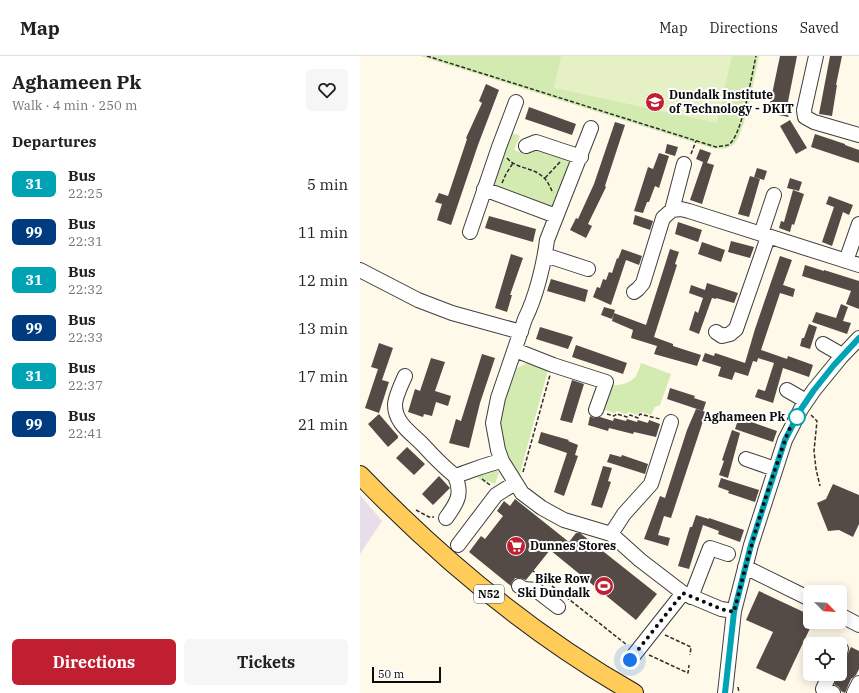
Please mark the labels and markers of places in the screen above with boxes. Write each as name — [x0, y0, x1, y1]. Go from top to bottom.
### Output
place label: Dundalk Institute of Technology - DKIT — [669, 87, 794, 116]
school or university icon: Dundalk Institute of Technology - DKIT — [644, 91, 666, 113]
marker: Aghameen Pk — [788, 408, 806, 426]
place label: Aghameen Pk — [703, 409, 786, 424]
supermarket icon: Dunnes Stores — [505, 535, 527, 557]
place label: Dunnes Stores — [530, 538, 616, 553]
place label: Bike Row Ski Dundalk — [518, 571, 591, 600]
sports icon: Bike Row Ski Dundalk — [593, 575, 615, 597]

